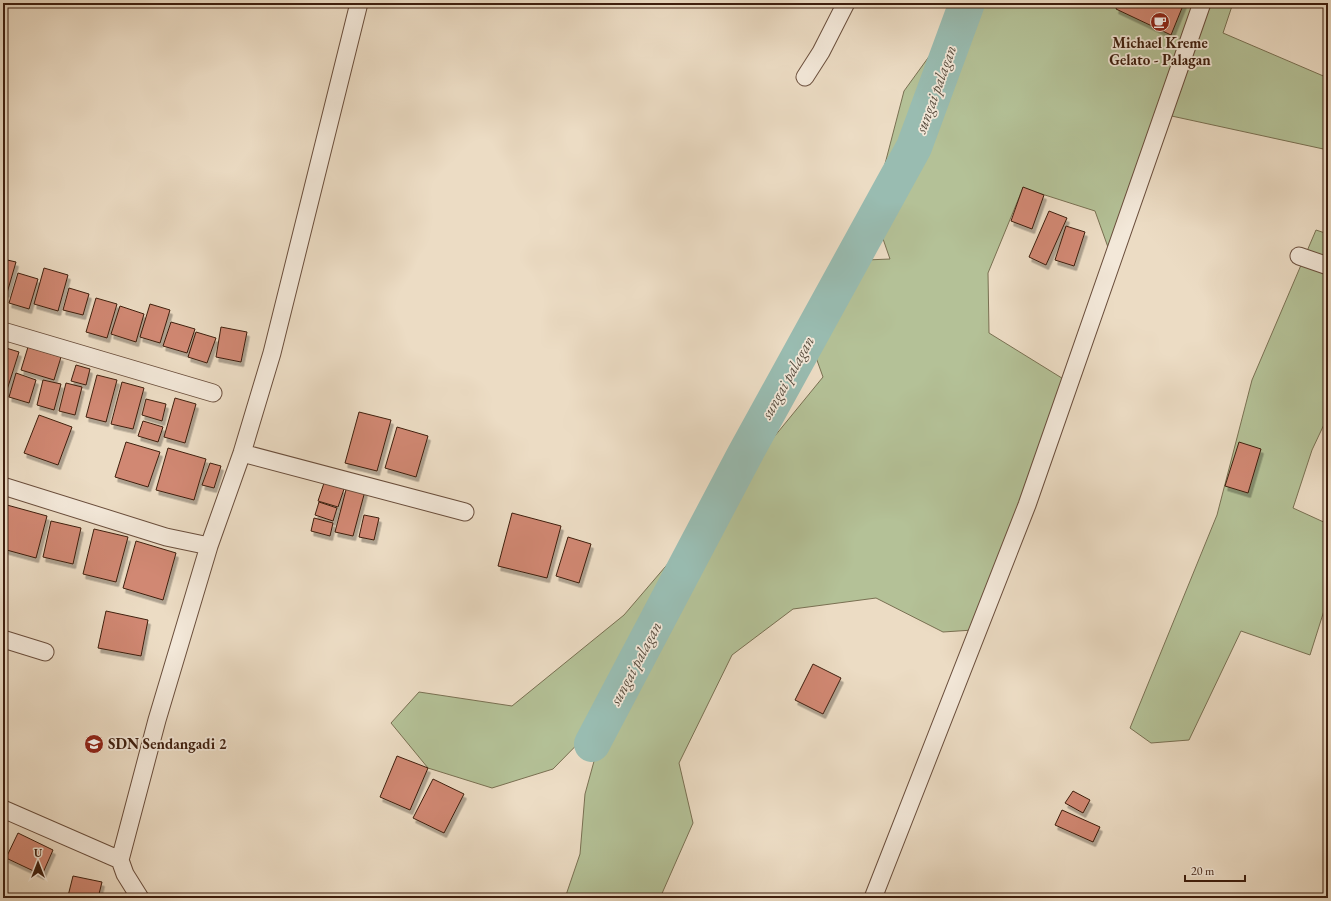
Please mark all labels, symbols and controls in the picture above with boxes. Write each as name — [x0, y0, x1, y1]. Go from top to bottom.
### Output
cafe icon: Michael Kreme Gelato - Palagan — [1149, 11, 1171, 33]
place label: Michael Kreme Gelato - Palagan — [1109, 33, 1211, 69]
water label: sungai palagan — [910, 42, 961, 137]
water label: sungai palagan — [756, 332, 819, 423]
water label: sungai palagan — [604, 618, 666, 710]
school or university icon: SDN Sendangadi 2 — [83, 733, 105, 755]
place label: SDN Sendangadi 2 — [108, 734, 227, 753]
north arrow — [18, 843, 58, 883]
text: U — [34, 846, 43, 860]
scale bar — [1185, 857, 1245, 883]
text: 20 m — [1191, 863, 1215, 879]

